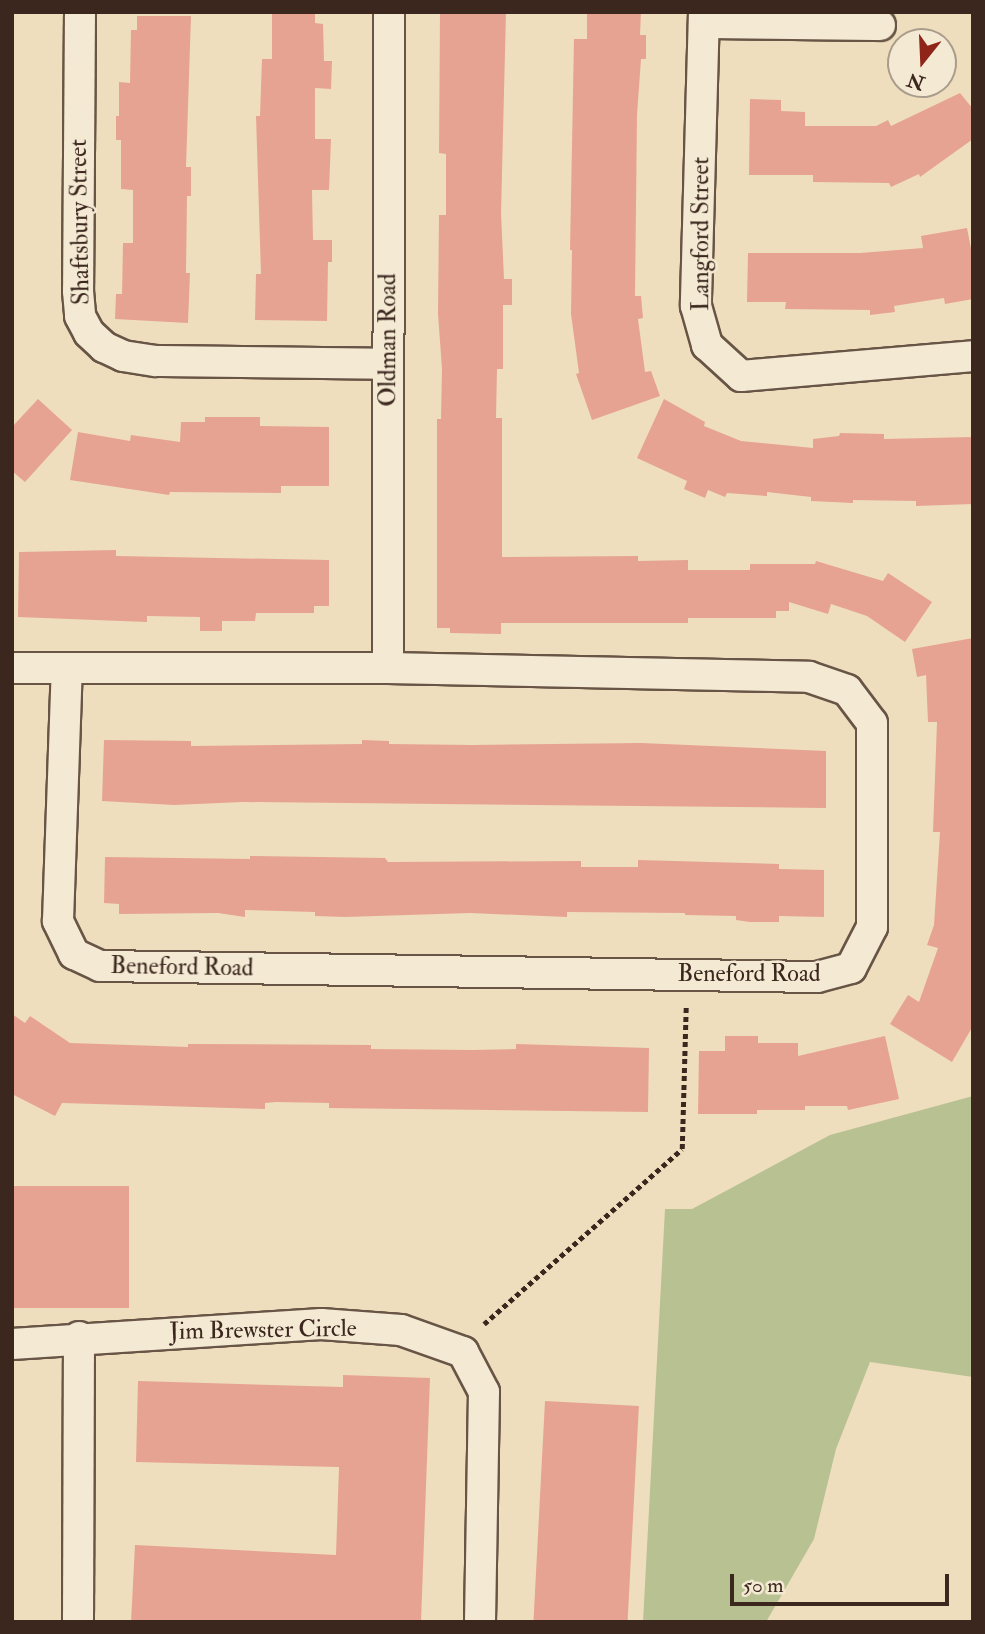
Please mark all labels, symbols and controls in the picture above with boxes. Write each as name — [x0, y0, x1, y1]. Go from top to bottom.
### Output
north arrow — [887, 28, 957, 98]
text: N — [904, 67, 928, 95]
street label: Shaftsbury Street — [64, 139, 96, 305]
street label: Langford Street — [687, 157, 715, 311]
street label: Oldman Road — [374, 273, 402, 407]
street label: Beneford Road — [110, 951, 254, 983]
street label: Beneford Road — [677, 960, 821, 988]
street label: Jim Brewster Circle — [169, 1314, 357, 1346]
scale bar — [733, 1560, 952, 1604]
text: 50 m — [743, 1572, 784, 1599]

